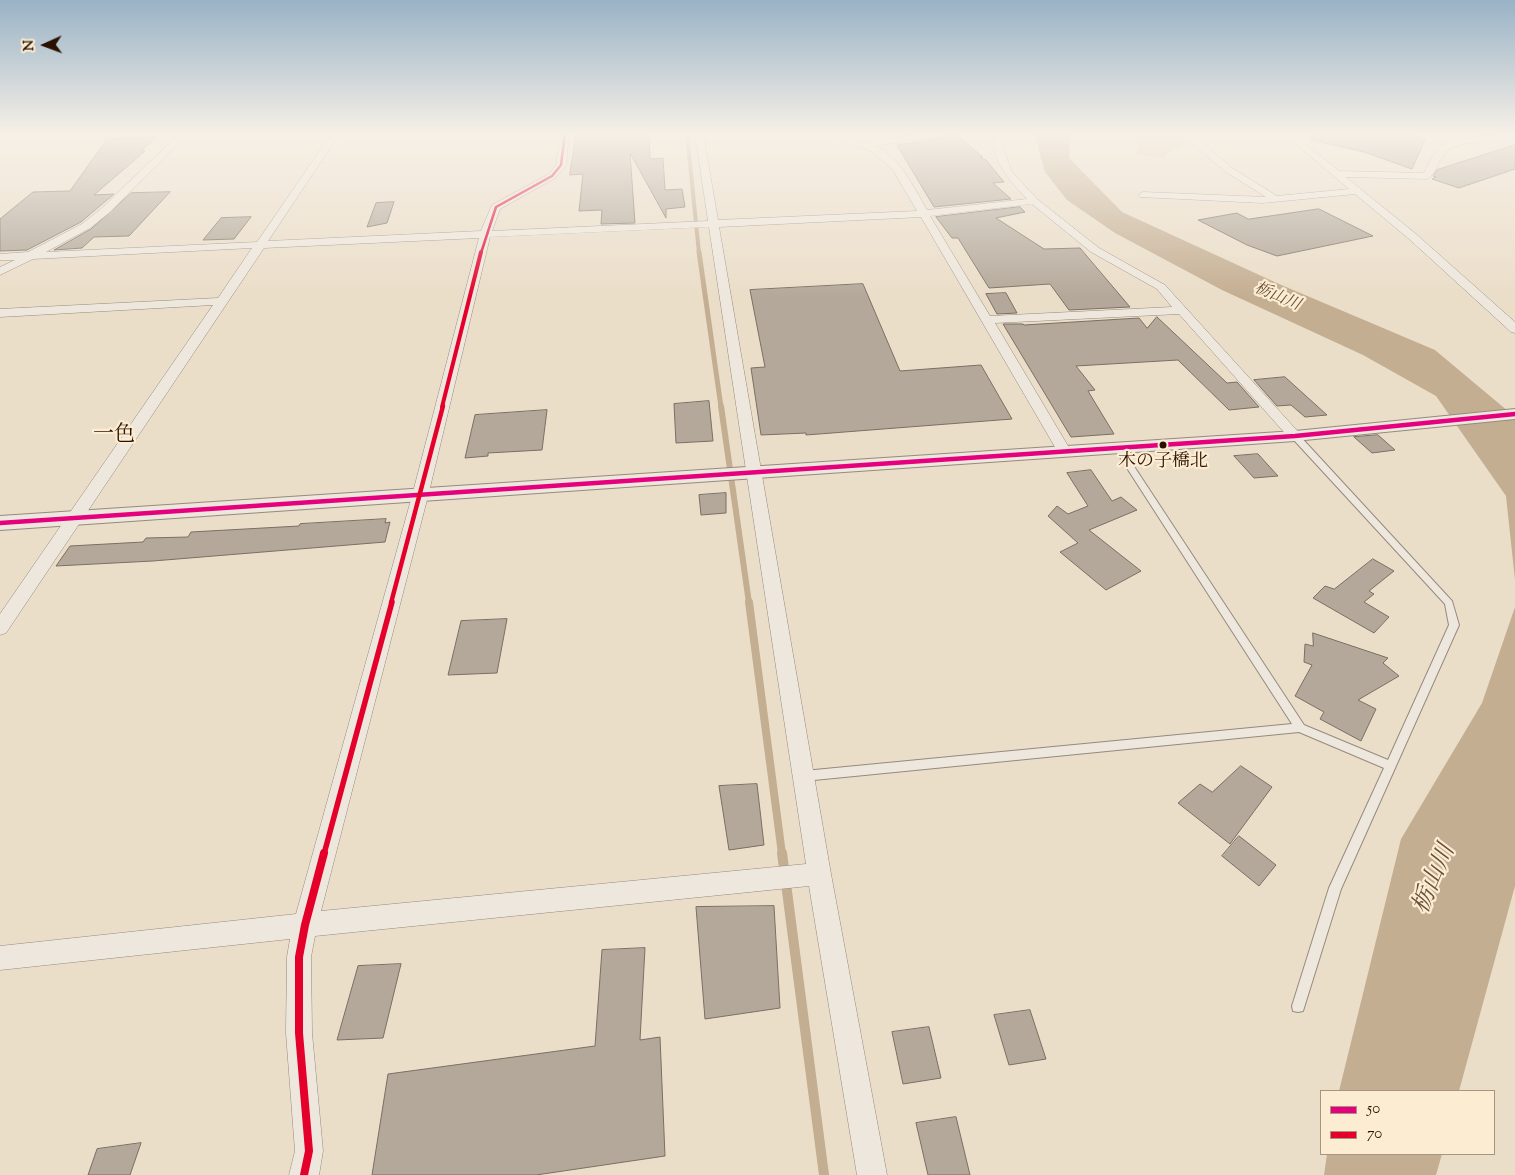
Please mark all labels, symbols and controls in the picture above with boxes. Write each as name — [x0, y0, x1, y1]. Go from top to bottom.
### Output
north arrow — [20, 20, 70, 70]
text: N — [20, 40, 40, 51]
water label: 栃山川 — [1251, 280, 1303, 316]
district label: 一色 — [93, 423, 135, 449]
marker: 木の子橋北 — [1158, 440, 1168, 450]
place label: 木の子橋北 — [1118, 452, 1208, 474]
water label: 栃山川 — [1409, 841, 1463, 919]
legend — [1320, 1090, 1495, 1155]
text: 50 — [1367, 1099, 1380, 1120]
text: 70 — [1367, 1124, 1382, 1145]

